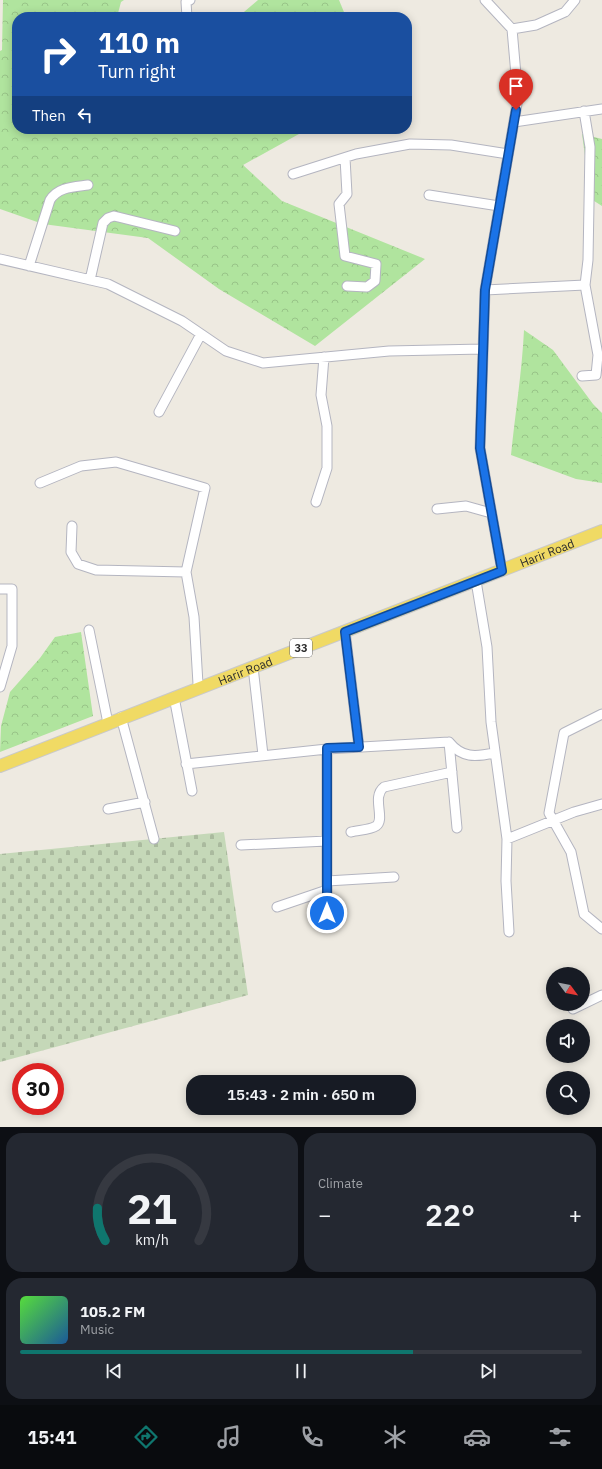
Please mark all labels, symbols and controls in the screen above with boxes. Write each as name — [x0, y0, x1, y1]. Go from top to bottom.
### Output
text: 110 m — [98, 24, 180, 61]
icon: right — [32, 28, 84, 80]
text: Turn right — [98, 60, 176, 83]
pin — [499, 69, 533, 110]
icon: arrive — [505, 75, 527, 97]
icon: left — [74, 104, 96, 126]
text: Then — [32, 106, 66, 125]
street label: Harir Road — [517, 535, 576, 570]
road number: 33 — [290, 639, 312, 657]
street label: Harir Road — [216, 653, 274, 688]
position arrow — [306, 892, 348, 934]
north arrow — [546, 967, 590, 1011]
map controls — [546, 967, 590, 1115]
button: sound — [546, 1019, 590, 1063]
speed limit sign: 30 — [12, 1063, 64, 1115]
button: search — [546, 1071, 590, 1115]
text: 15:43 · 2 min · 650 m — [227, 1085, 375, 1104]
text: Climate — [318, 1175, 363, 1192]
text: 21 — [127, 1180, 177, 1234]
text: 22° — [425, 1195, 475, 1234]
text: − — [318, 1200, 331, 1229]
text: + — [569, 1200, 582, 1229]
text: km/h — [135, 1229, 169, 1248]
text: 105.2 FM — [80, 1302, 145, 1321]
text: Music — [80, 1321, 114, 1338]
icon: previous — [103, 1360, 125, 1382]
icon: pause — [290, 1360, 312, 1382]
icon: next — [477, 1360, 499, 1382]
icon: directions — [132, 1423, 160, 1451]
icon: music — [215, 1423, 243, 1451]
icon: phone — [298, 1423, 326, 1451]
icon: climate — [381, 1423, 409, 1451]
icon: car — [463, 1423, 491, 1451]
icon: filters — [546, 1423, 574, 1451]
text: 15:41 — [27, 1426, 77, 1449]

